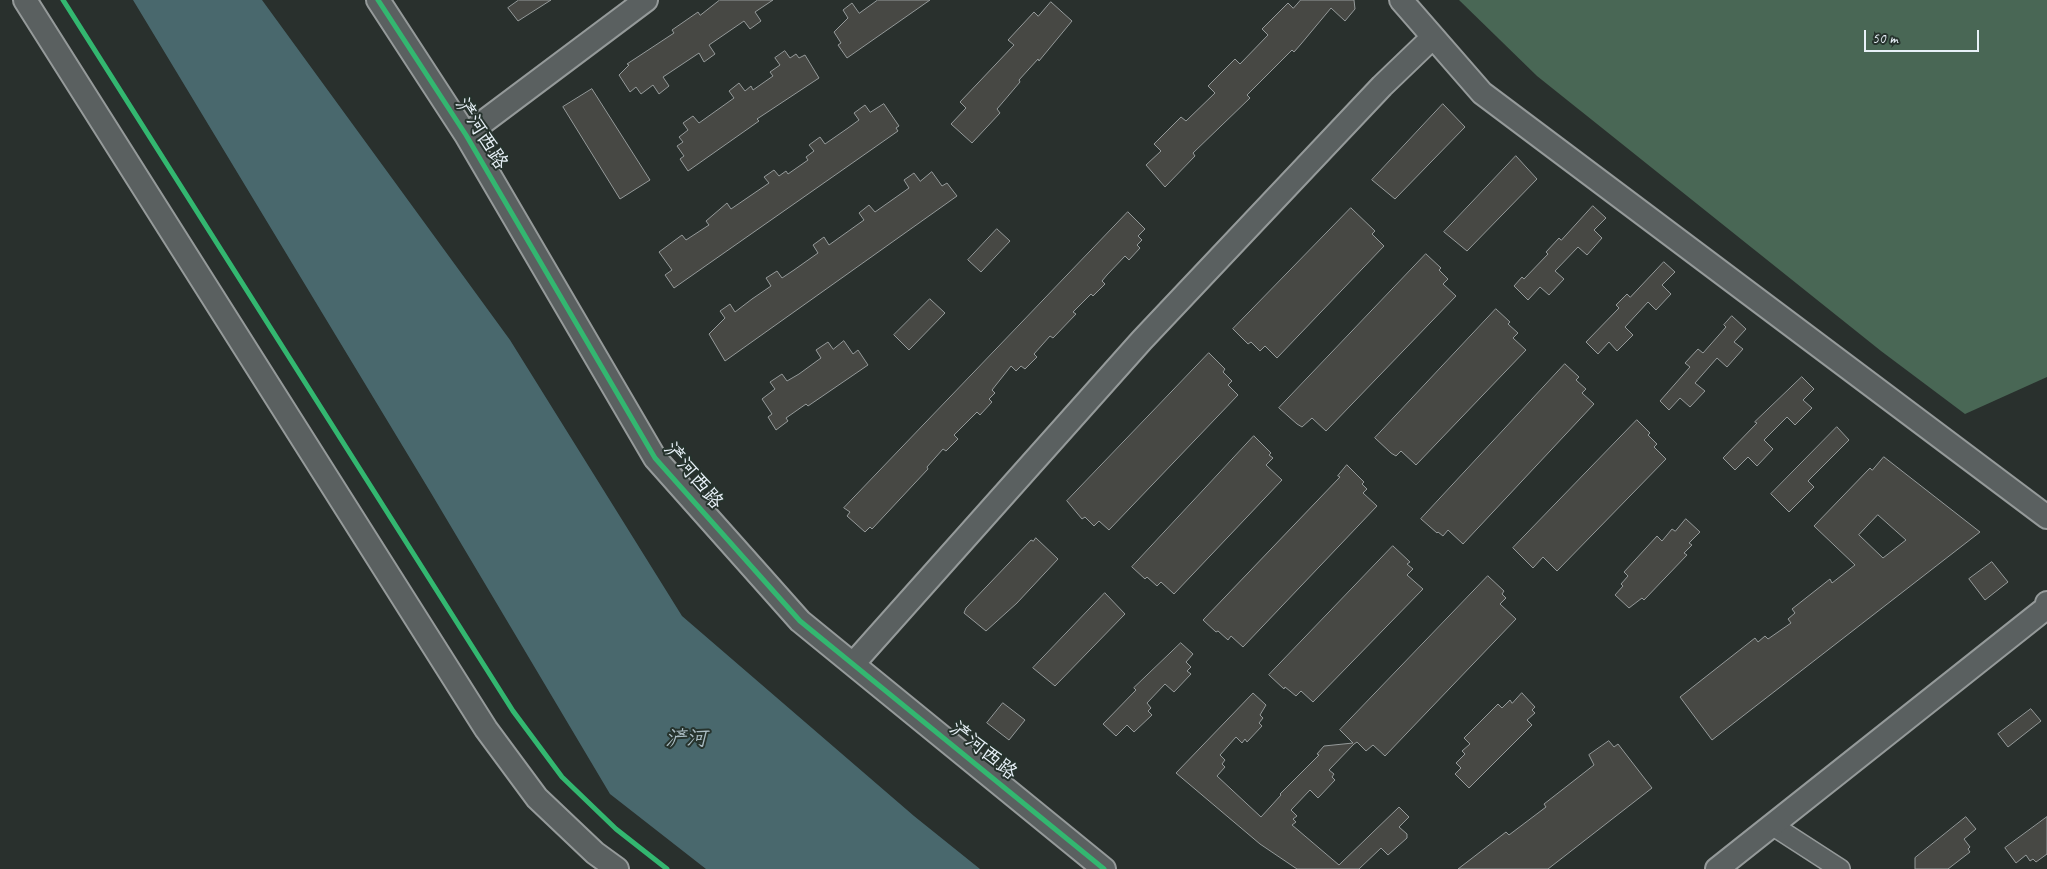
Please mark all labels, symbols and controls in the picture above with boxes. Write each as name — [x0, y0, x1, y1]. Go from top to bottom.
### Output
scale bar — [1867, 20, 1982, 52]
text: 50 m — [1872, 29, 1898, 48]
street label: 浐河西路 — [450, 94, 512, 174]
street label: 浐河西路 — [658, 438, 728, 514]
street label: 浐河西路 — [944, 717, 1022, 785]
water label: 浐河 — [665, 726, 707, 752]

